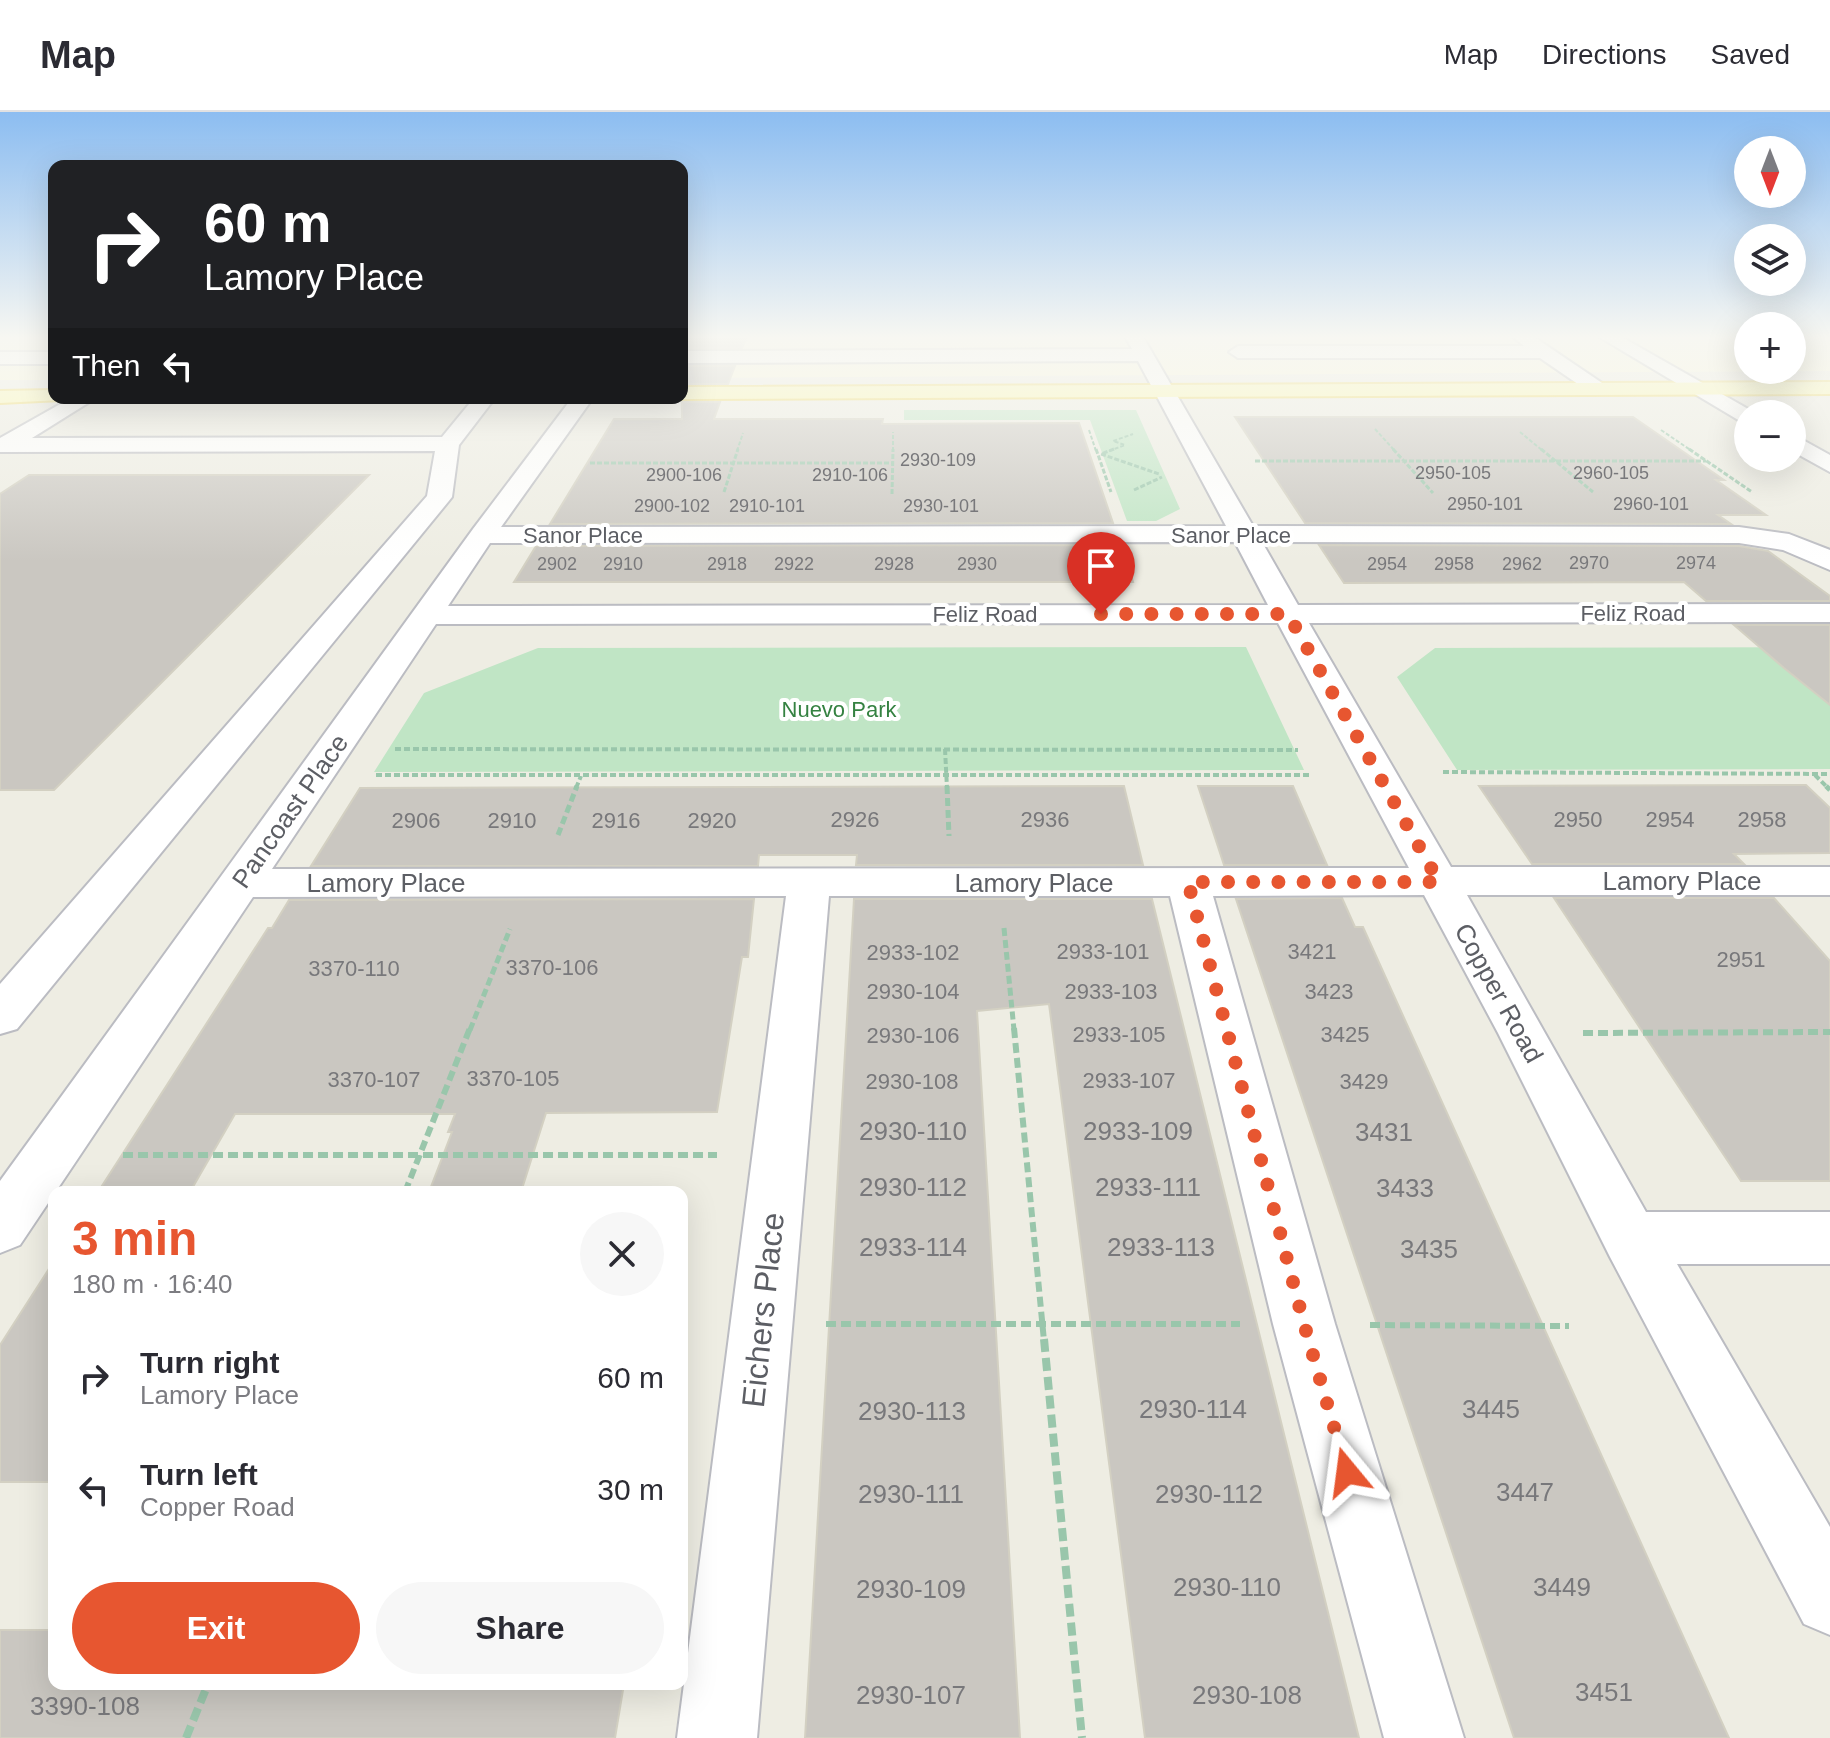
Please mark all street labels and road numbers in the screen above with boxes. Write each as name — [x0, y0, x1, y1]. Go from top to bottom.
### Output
street label: Sanor Place — [523, 523, 643, 548]
street label: Sanor Place — [1171, 523, 1291, 548]
street label: Feliz Road — [1580, 601, 1686, 626]
street label: Feliz Road — [932, 602, 1038, 627]
street label: Pancoast Place — [226, 728, 354, 894]
street label: Lamory Place — [1603, 866, 1761, 896]
street label: Lamory Place — [307, 868, 465, 898]
street label: Lamory Place — [955, 868, 1113, 898]
street label: Copper Road — [1448, 918, 1550, 1068]
street label: Eichers Place — [735, 1211, 791, 1409]

